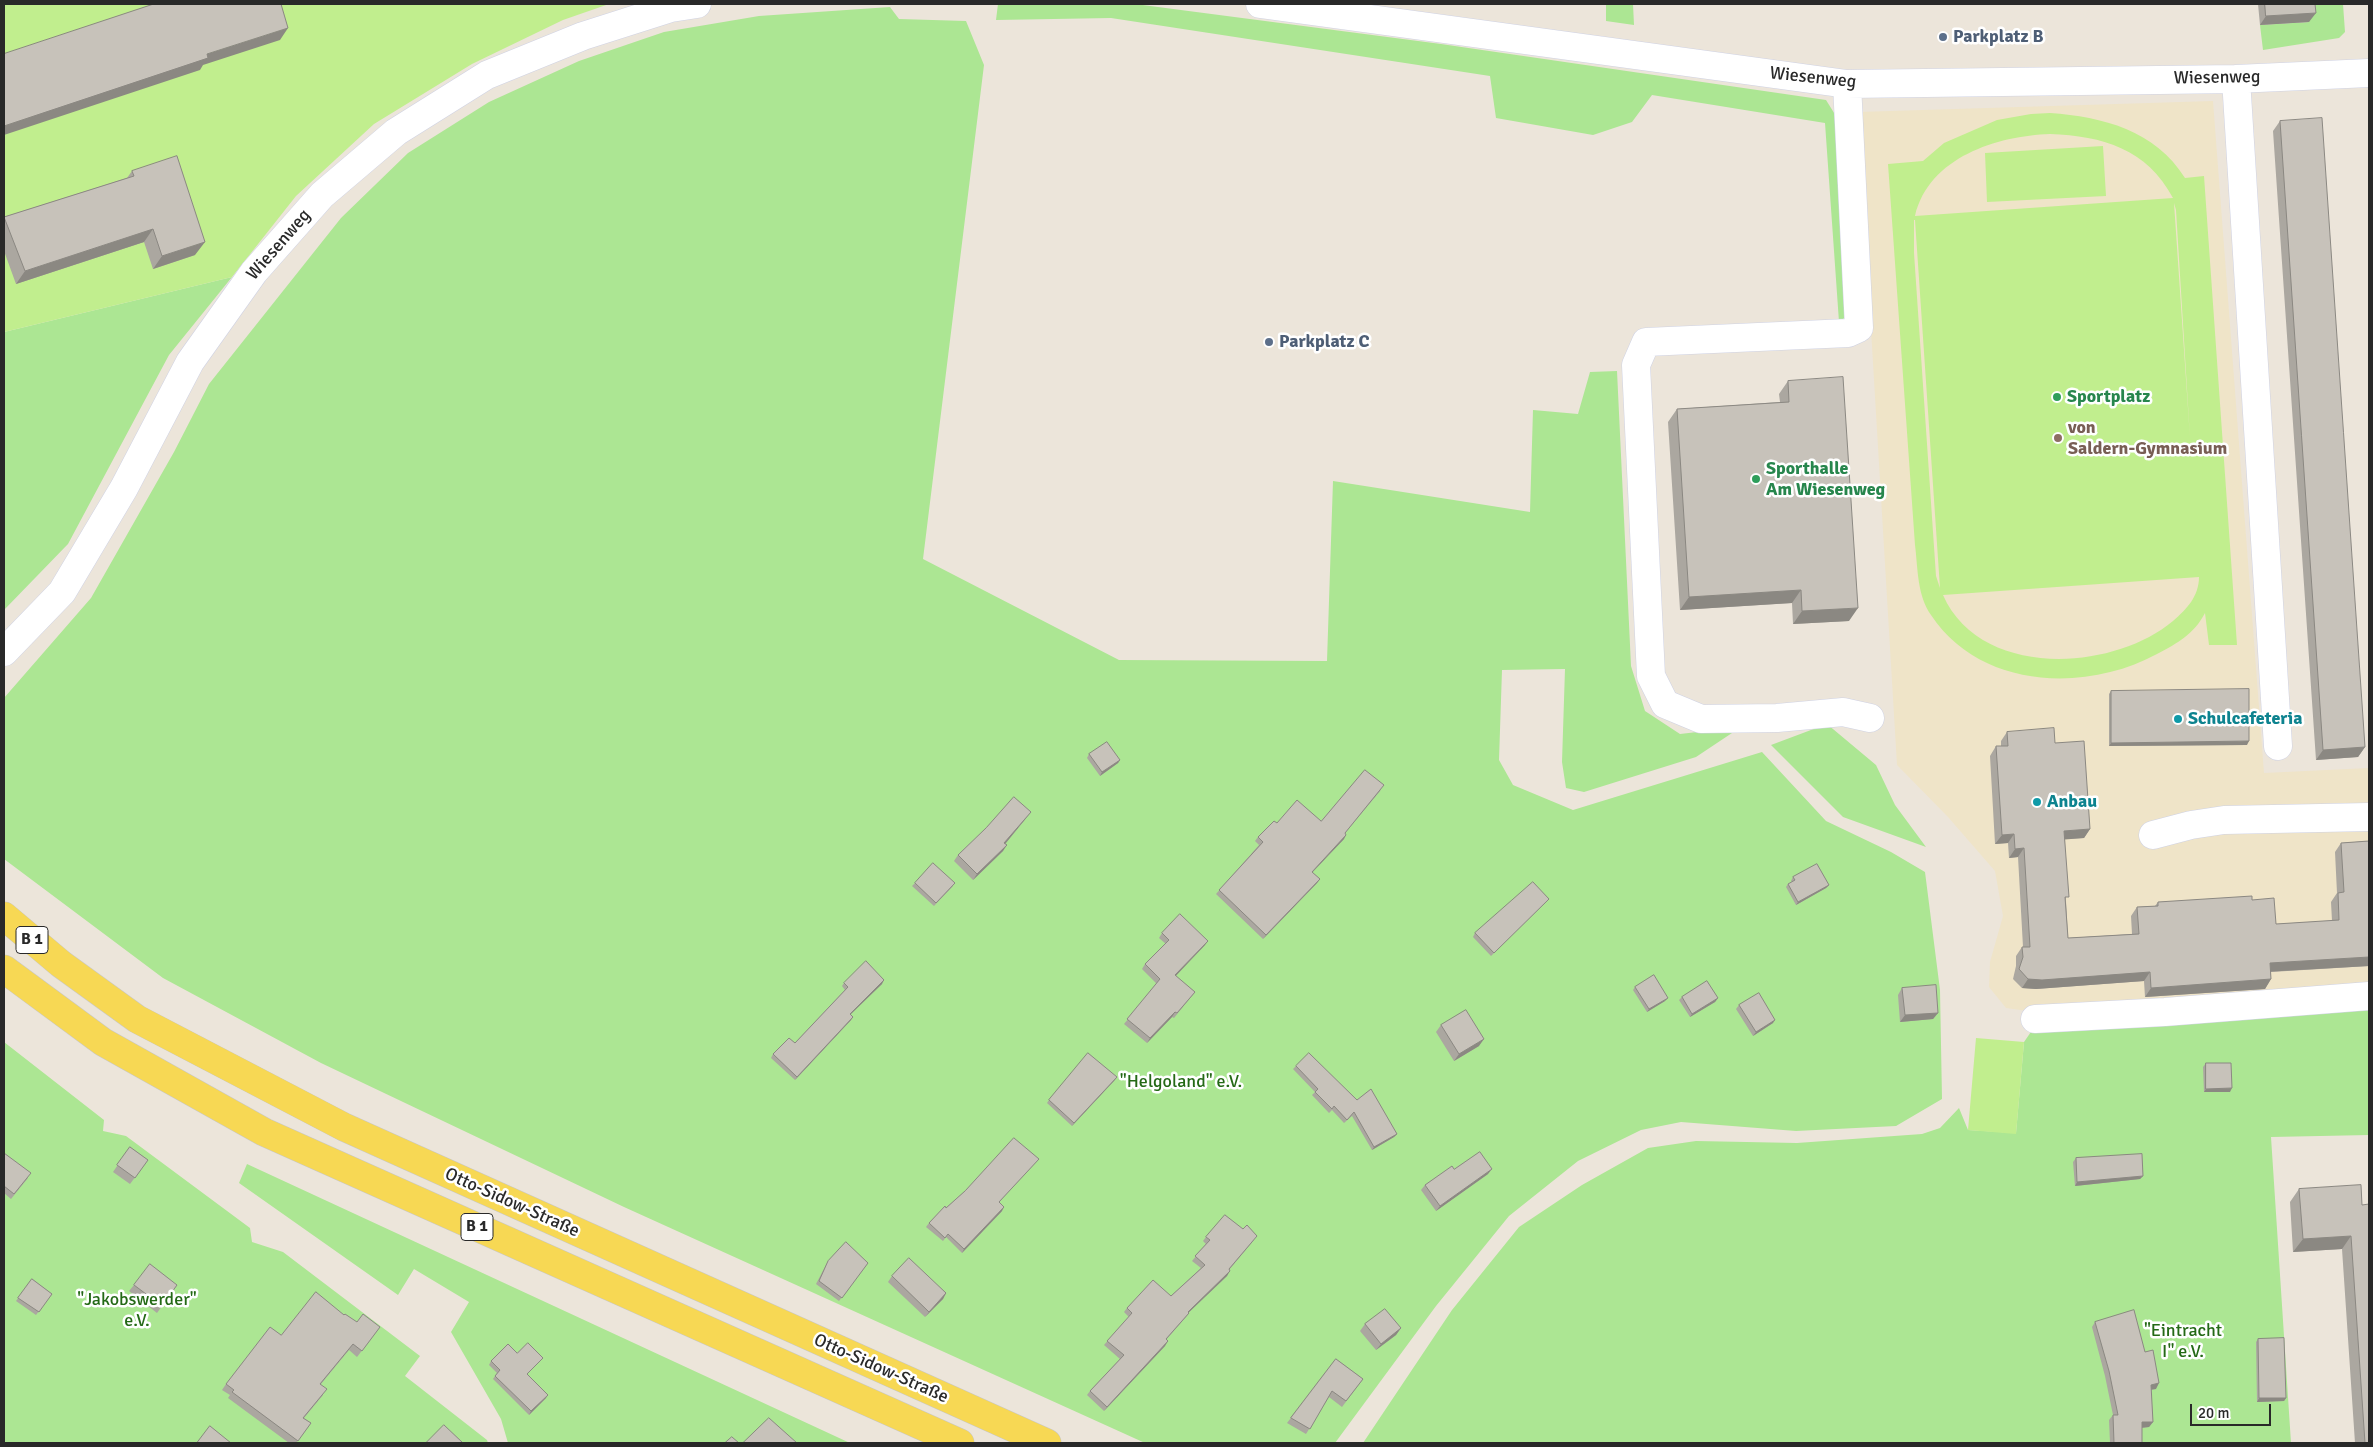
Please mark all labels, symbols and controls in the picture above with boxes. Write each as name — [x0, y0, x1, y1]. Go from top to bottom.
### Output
place label: Parkplatz B — [1953, 26, 2044, 48]
marker: Parkplatz B — [1937, 31, 1949, 43]
street label: Wiesenweg — [1769, 63, 1857, 93]
street label: Wiesenweg — [2173, 66, 2261, 90]
street label: Wiesenweg — [242, 205, 316, 285]
place label: Parkplatz C — [1279, 331, 1370, 353]
marker: Parkplatz C — [1263, 336, 1275, 348]
place label: Sportplatz — [2067, 386, 2150, 408]
marker: Sportplatz — [2051, 391, 2063, 403]
place label: von Saldern-Gymnasium — [2068, 417, 2227, 459]
marker: von Saldern-Gymnasium — [2052, 432, 2064, 444]
place label: Sporthalle Am Wiesenweg — [1766, 458, 1885, 500]
marker: Sporthalle Am Wiesenweg — [1750, 473, 1762, 485]
place label: Schulcafeteria — [2188, 708, 2302, 730]
marker: Schulcafeteria — [2172, 713, 2184, 725]
place label: Anbau — [2047, 791, 2097, 813]
marker: Anbau — [2031, 796, 2043, 808]
road number: B 1 — [16, 926, 48, 954]
park label: "Helgoland" e.V. — [1120, 1071, 1242, 1093]
street label: Otto-Sidow-Straße — [441, 1164, 583, 1242]
road number: B 1 — [461, 1214, 493, 1240]
park label: "Jakobswerder" e.V. — [77, 1289, 197, 1332]
park label: "Eintracht I" e.V. — [2144, 1320, 2222, 1362]
street label: Otto-Sidow-Straße — [810, 1330, 952, 1408]
scale bar — [2193, 1394, 2274, 1426]
text: 20 m — [2198, 1404, 2229, 1422]

